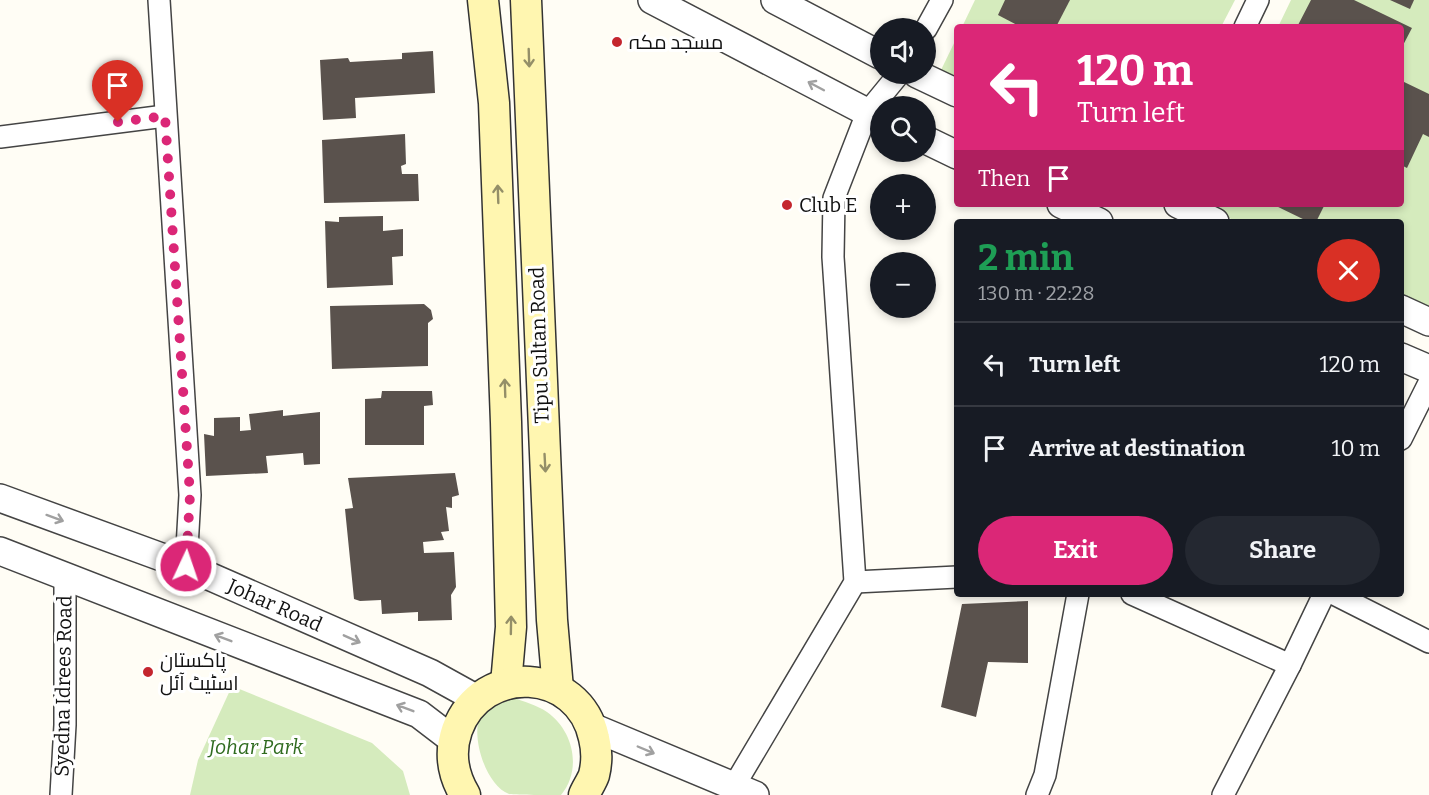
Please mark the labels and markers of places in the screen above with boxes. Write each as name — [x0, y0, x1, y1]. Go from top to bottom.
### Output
place label: مسجد مکہ — [629, 30, 723, 54]
marker: مسجد مکہ — [610, 35, 624, 49]
pin — [92, 60, 143, 122]
place label: Club E — [799, 193, 857, 217]
marker: Club E — [780, 198, 794, 212]
place label: پاکستان اسٹیٹ آئل — [160, 648, 239, 696]
marker: پاکستان اسٹیٹ آئل — [141, 665, 155, 679]

